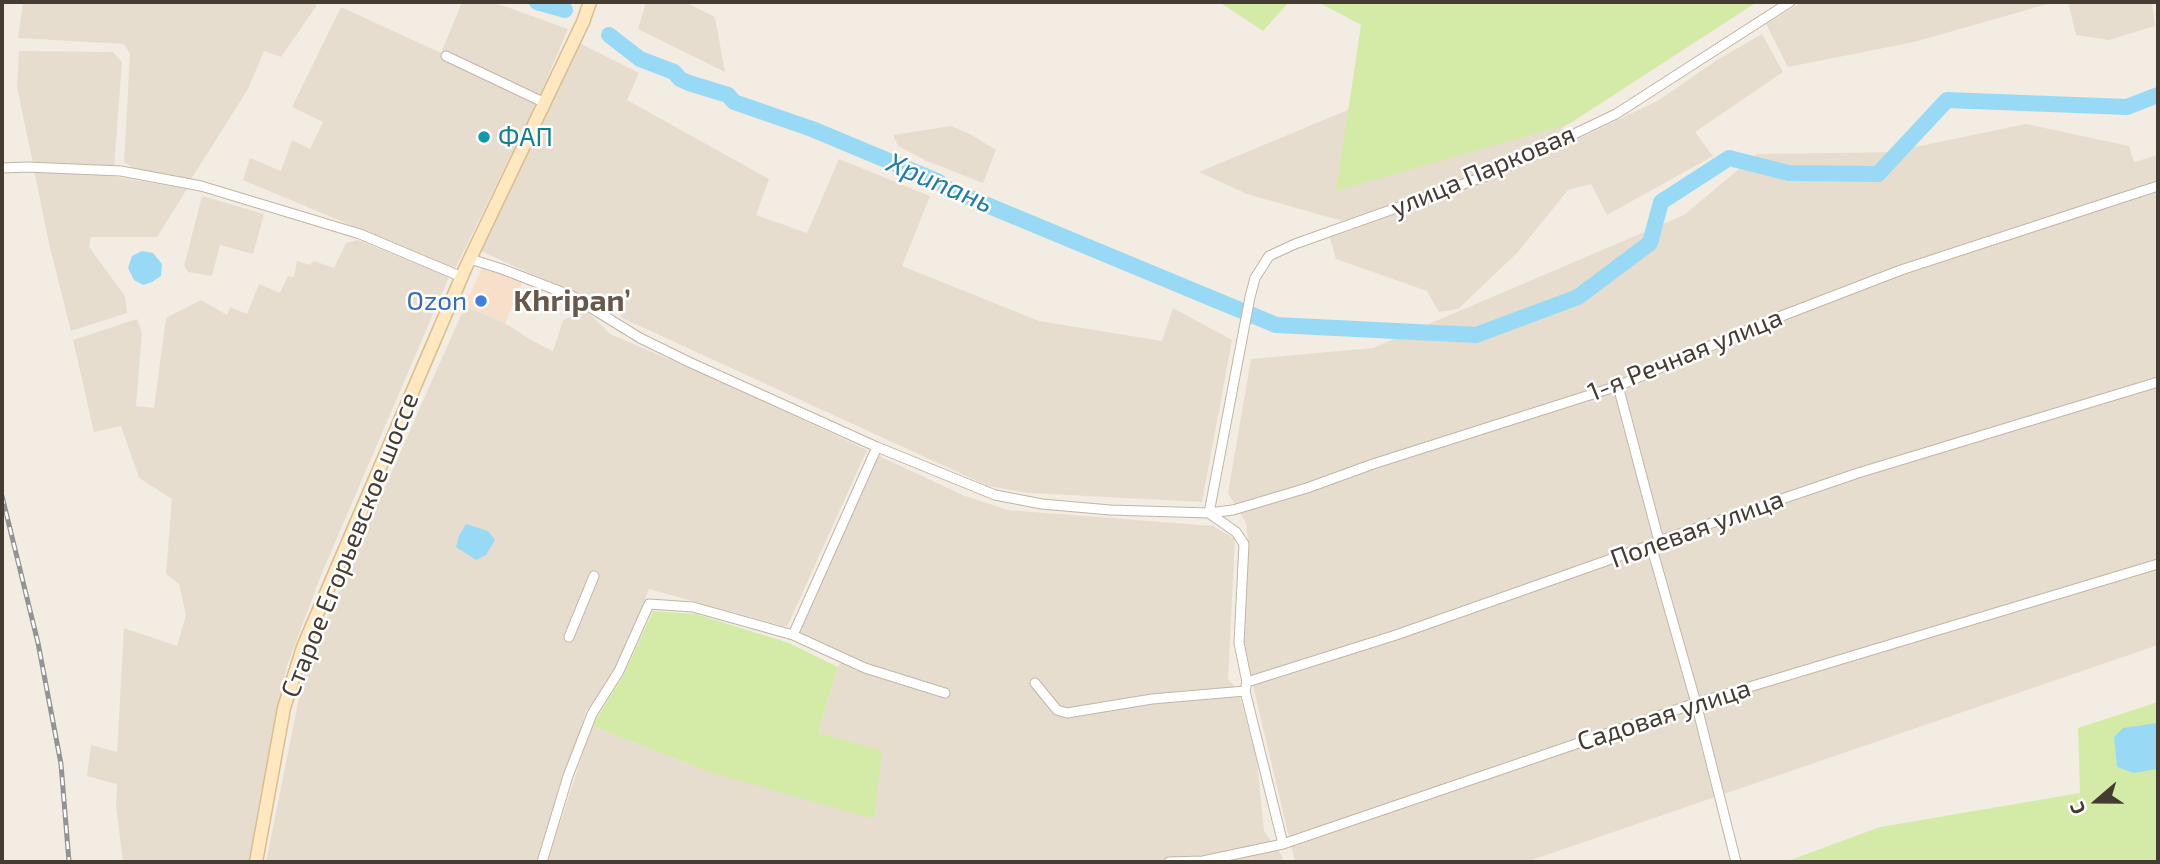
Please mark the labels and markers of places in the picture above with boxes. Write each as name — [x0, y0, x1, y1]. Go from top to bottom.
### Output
place label: ФАП — [498, 121, 553, 153]
marker: ФАП — [476, 129, 492, 145]
place label: Ozon — [407, 285, 467, 317]
marker: Ozon — [473, 293, 489, 309]

